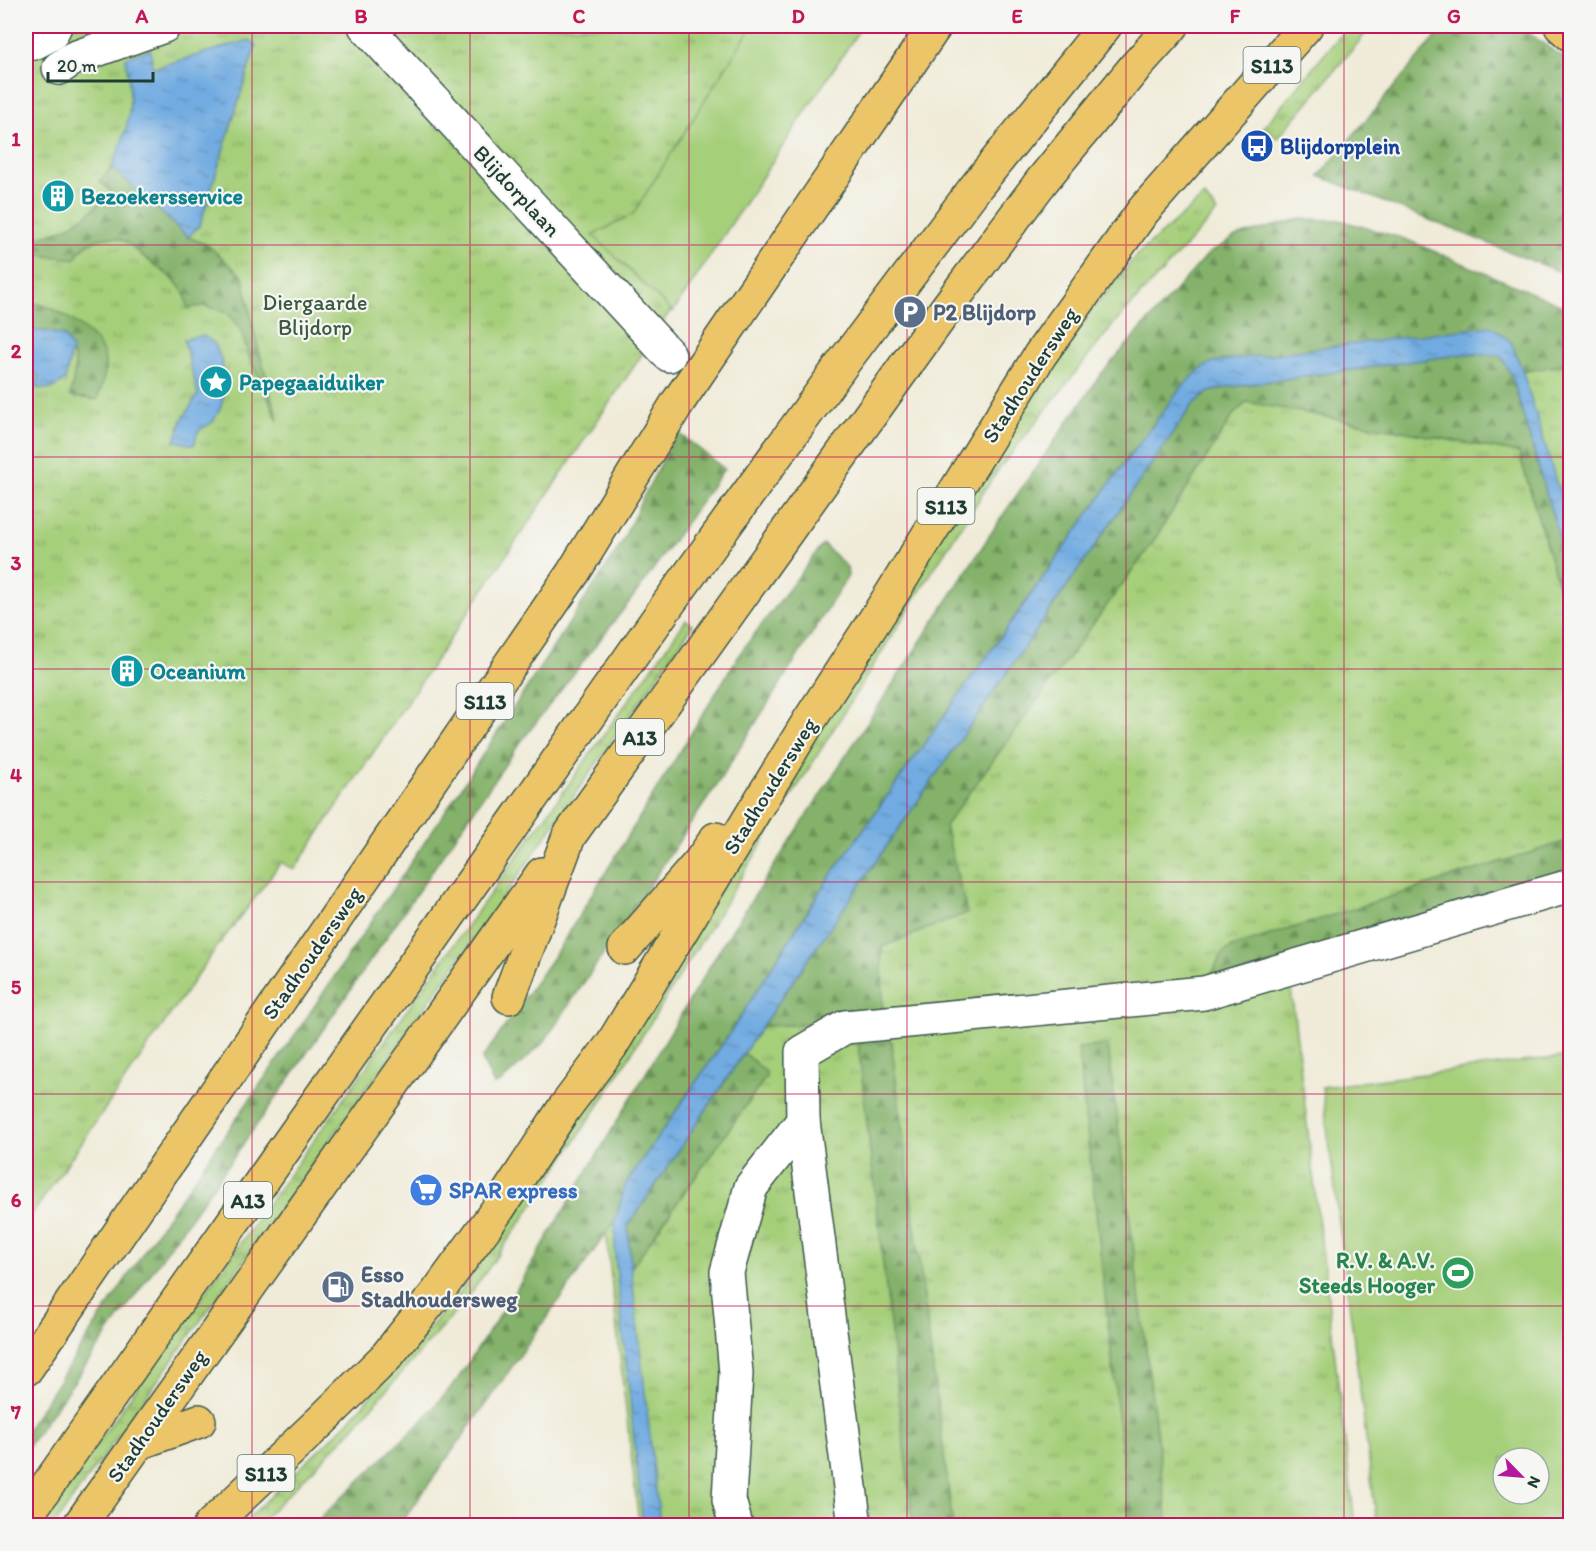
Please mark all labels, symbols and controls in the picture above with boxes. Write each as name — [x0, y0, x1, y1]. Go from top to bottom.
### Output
text: A — [135, 4, 149, 28]
text: B — [355, 4, 368, 28]
text: C — [573, 4, 586, 28]
text: D — [791, 4, 805, 28]
text: E — [1011, 4, 1023, 28]
text: F — [1230, 4, 1241, 28]
text: G — [1447, 4, 1461, 28]
scale bar — [48, 45, 153, 83]
road number: S113 — [1244, 47, 1300, 83]
text: 20 m — [57, 55, 97, 77]
text: 1 — [11, 127, 21, 151]
bus stop icon: Blijdorpplein — [1239, 128, 1275, 164]
place label: Blijdorpplein — [1280, 133, 1400, 160]
street label: Blijdorplaan — [468, 139, 567, 243]
building icon: Bezoekersservice — [40, 178, 76, 214]
place label: Bezoekersservice — [81, 183, 243, 210]
park label: Diergaarde Blijdorp — [263, 289, 367, 341]
parking icon: P2 Blijdorp — [892, 294, 928, 330]
place label: P2 Blijdorp — [933, 299, 1036, 326]
street label: Stadhoudersweg — [976, 301, 1084, 448]
text: 2 — [11, 339, 22, 363]
place icon: Papegaaiduiker — [198, 364, 234, 400]
place label: Papegaaiduiker — [239, 369, 385, 396]
road number: S113 — [918, 488, 974, 524]
text: 3 — [11, 551, 22, 575]
building icon: Oceanium — [109, 653, 145, 689]
place label: Oceanium — [150, 658, 246, 685]
road number: S113 — [456, 683, 514, 719]
street label: Stadhoudersweg — [717, 712, 823, 859]
road number: A13 — [616, 719, 664, 755]
text: 4 — [10, 763, 22, 787]
street label: Stadhoudersweg — [256, 881, 368, 1025]
text: 5 — [11, 975, 22, 999]
supermarket icon: SPAR express — [408, 1172, 444, 1208]
place label: SPAR express — [449, 1177, 578, 1204]
road number: A13 — [224, 1182, 272, 1218]
text: 6 — [11, 1188, 22, 1212]
place label: R.V. & A.V. Steeds Hooger — [1299, 1247, 1436, 1299]
sports icon: R.V. & A.V. Steeds Hooger — [1440, 1255, 1476, 1291]
place label: Esso Stadhoudersweg — [361, 1261, 518, 1313]
fuel station icon: Esso Stadhoudersweg — [320, 1269, 356, 1305]
street label: Stadhoudersweg — [101, 1344, 213, 1488]
text: 7 — [10, 1400, 21, 1424]
north arrow — [1491, 1446, 1551, 1506]
road number: S113 — [238, 1455, 294, 1491]
text: N — [1523, 1473, 1545, 1491]

